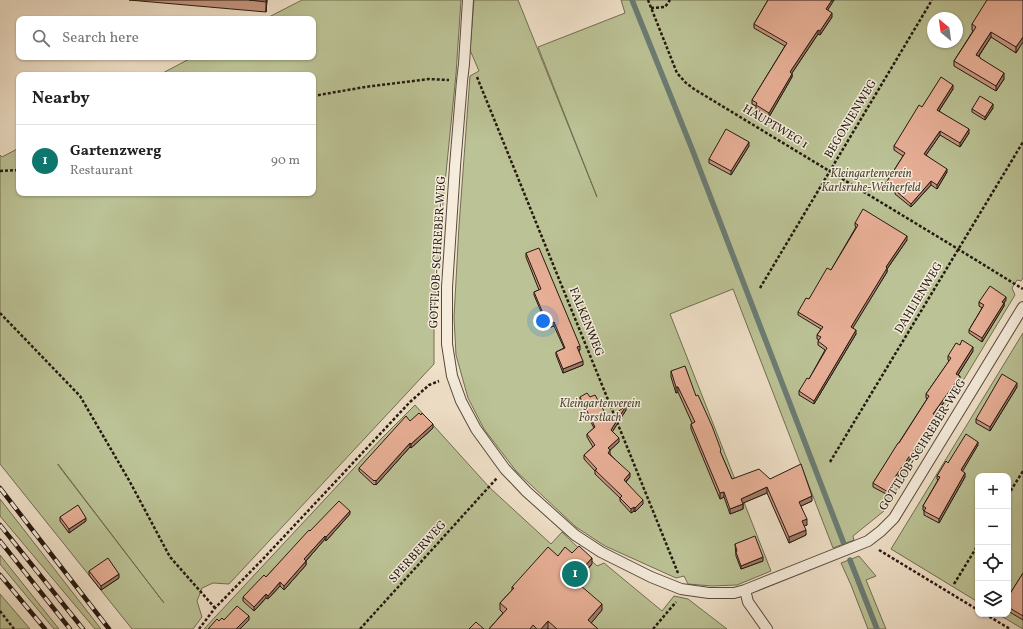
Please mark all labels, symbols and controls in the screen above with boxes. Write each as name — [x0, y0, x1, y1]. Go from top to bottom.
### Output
north arrow — [927, 12, 963, 48]
search box — [16, 16, 316, 60]
icon: search — [30, 27, 52, 49]
text: Search here — [62, 28, 139, 49]
street label: BEGONIENWEG — [821, 77, 881, 161]
text: Nearby — [32, 87, 90, 110]
street label: HAUPTWEG 1 — [739, 101, 811, 153]
text: Gartenzwerg — [70, 141, 161, 162]
text: 1 — [42, 152, 48, 170]
text: 90 m — [271, 152, 300, 170]
text: Restaurant — [70, 162, 133, 180]
park label: Kleingartenverein Karlsruhe-Weiherfeld — [821, 166, 921, 196]
street label: GOTTLOB-SCHREBER-WEG — [426, 175, 450, 329]
street label: DAHLIENWEG — [891, 259, 947, 337]
street label: FALKENWEG — [565, 285, 607, 359]
your location — [533, 311, 553, 331]
street label: GOTTLOB-SCHREBER-WEG — [876, 376, 970, 514]
park label: Kleingartenverein Forstlach — [559, 396, 641, 426]
map controls — [975, 473, 1011, 617]
button: + — [975, 473, 1011, 509]
button: − — [975, 509, 1011, 545]
street label: SPERBERWEG — [386, 517, 450, 587]
button: locate — [975, 545, 1011, 581]
pin: 1 — [562, 559, 588, 589]
button: layers — [975, 581, 1011, 617]

